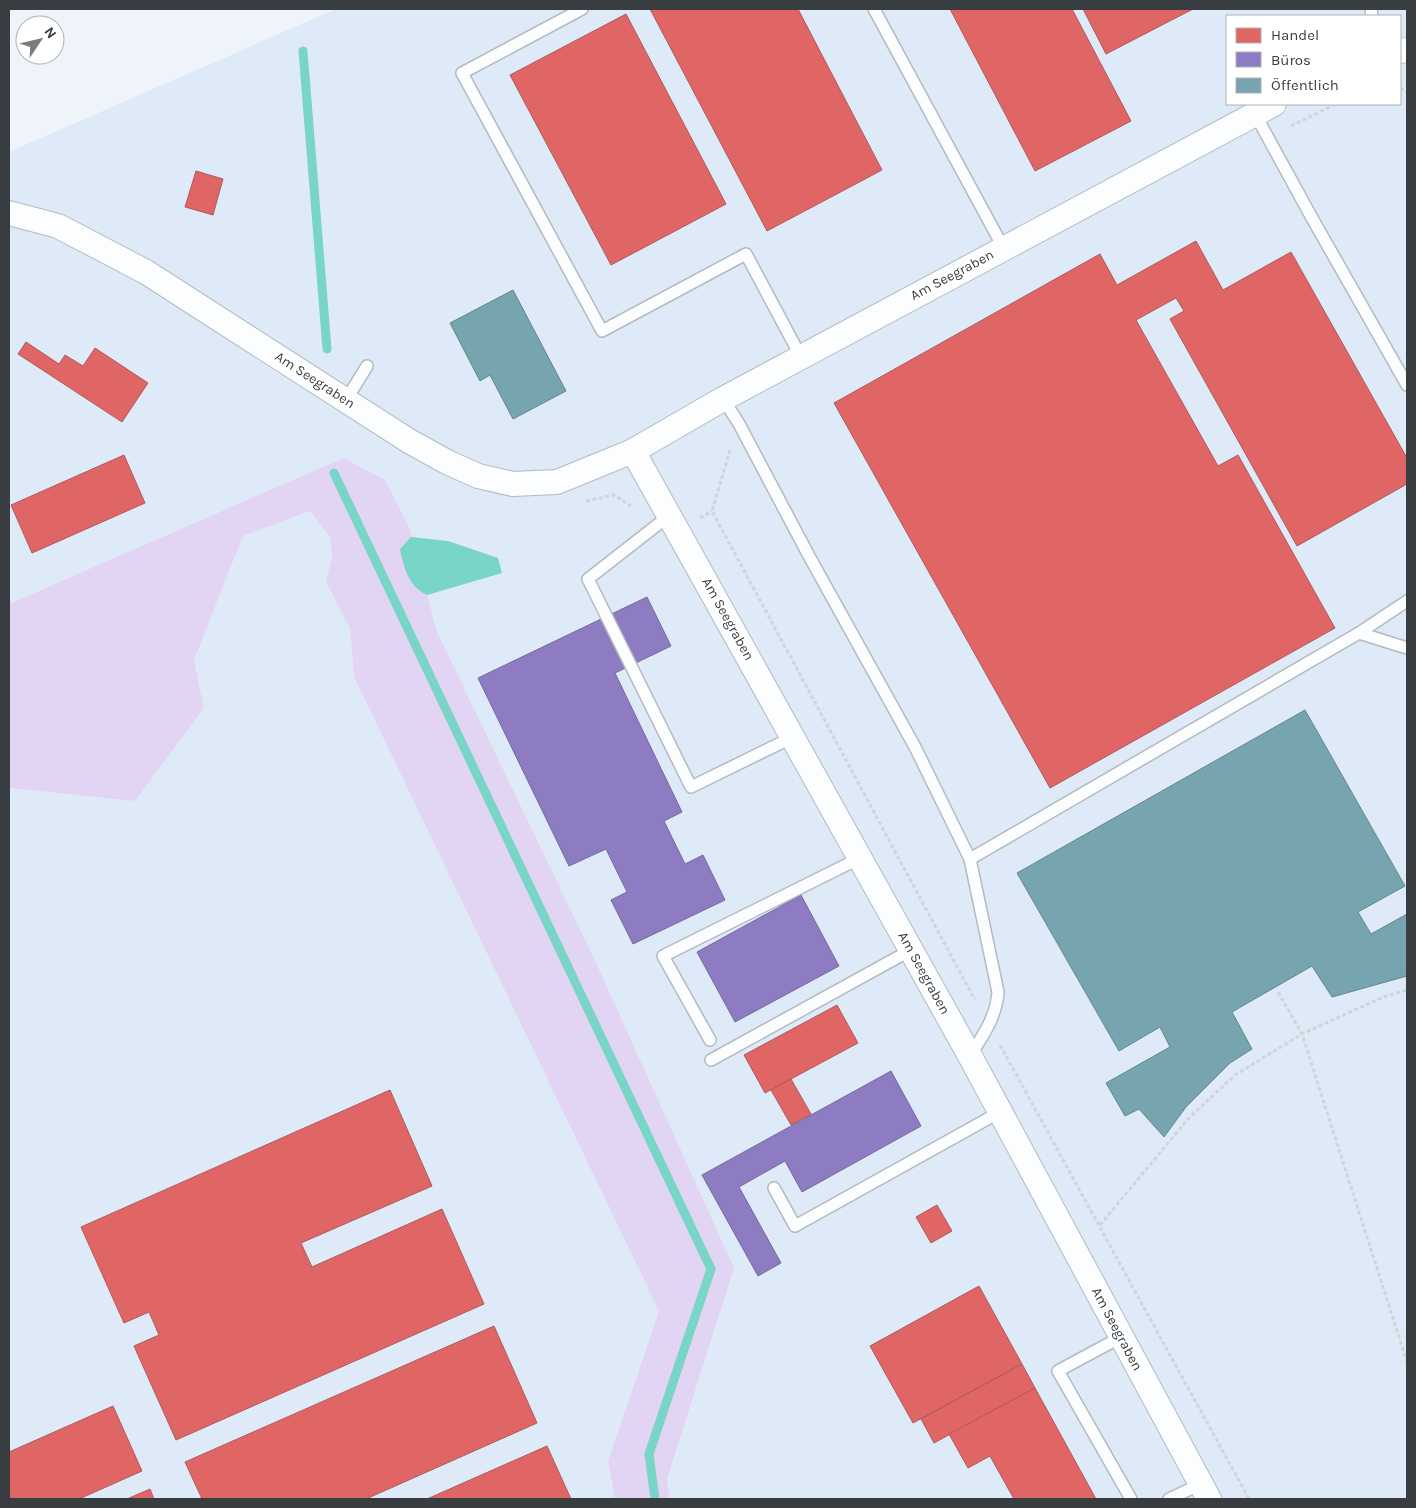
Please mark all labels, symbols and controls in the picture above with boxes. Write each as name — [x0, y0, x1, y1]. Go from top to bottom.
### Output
north arrow — [15, 15, 65, 65]
legend — [1226, 15, 1401, 105]
text: N — [40, 24, 60, 42]
text: Handel — [1271, 26, 1319, 44]
text: Büros — [1271, 51, 1311, 69]
text: Öffentlich — [1271, 76, 1339, 94]
street label: Am Seegraben — [907, 246, 997, 304]
street label: Am Seegraben — [272, 348, 358, 412]
street label: Am Seegraben — [698, 575, 758, 663]
street label: Am Seegraben — [894, 929, 954, 1017]
street label: Am Seegraben — [1088, 1284, 1146, 1374]

